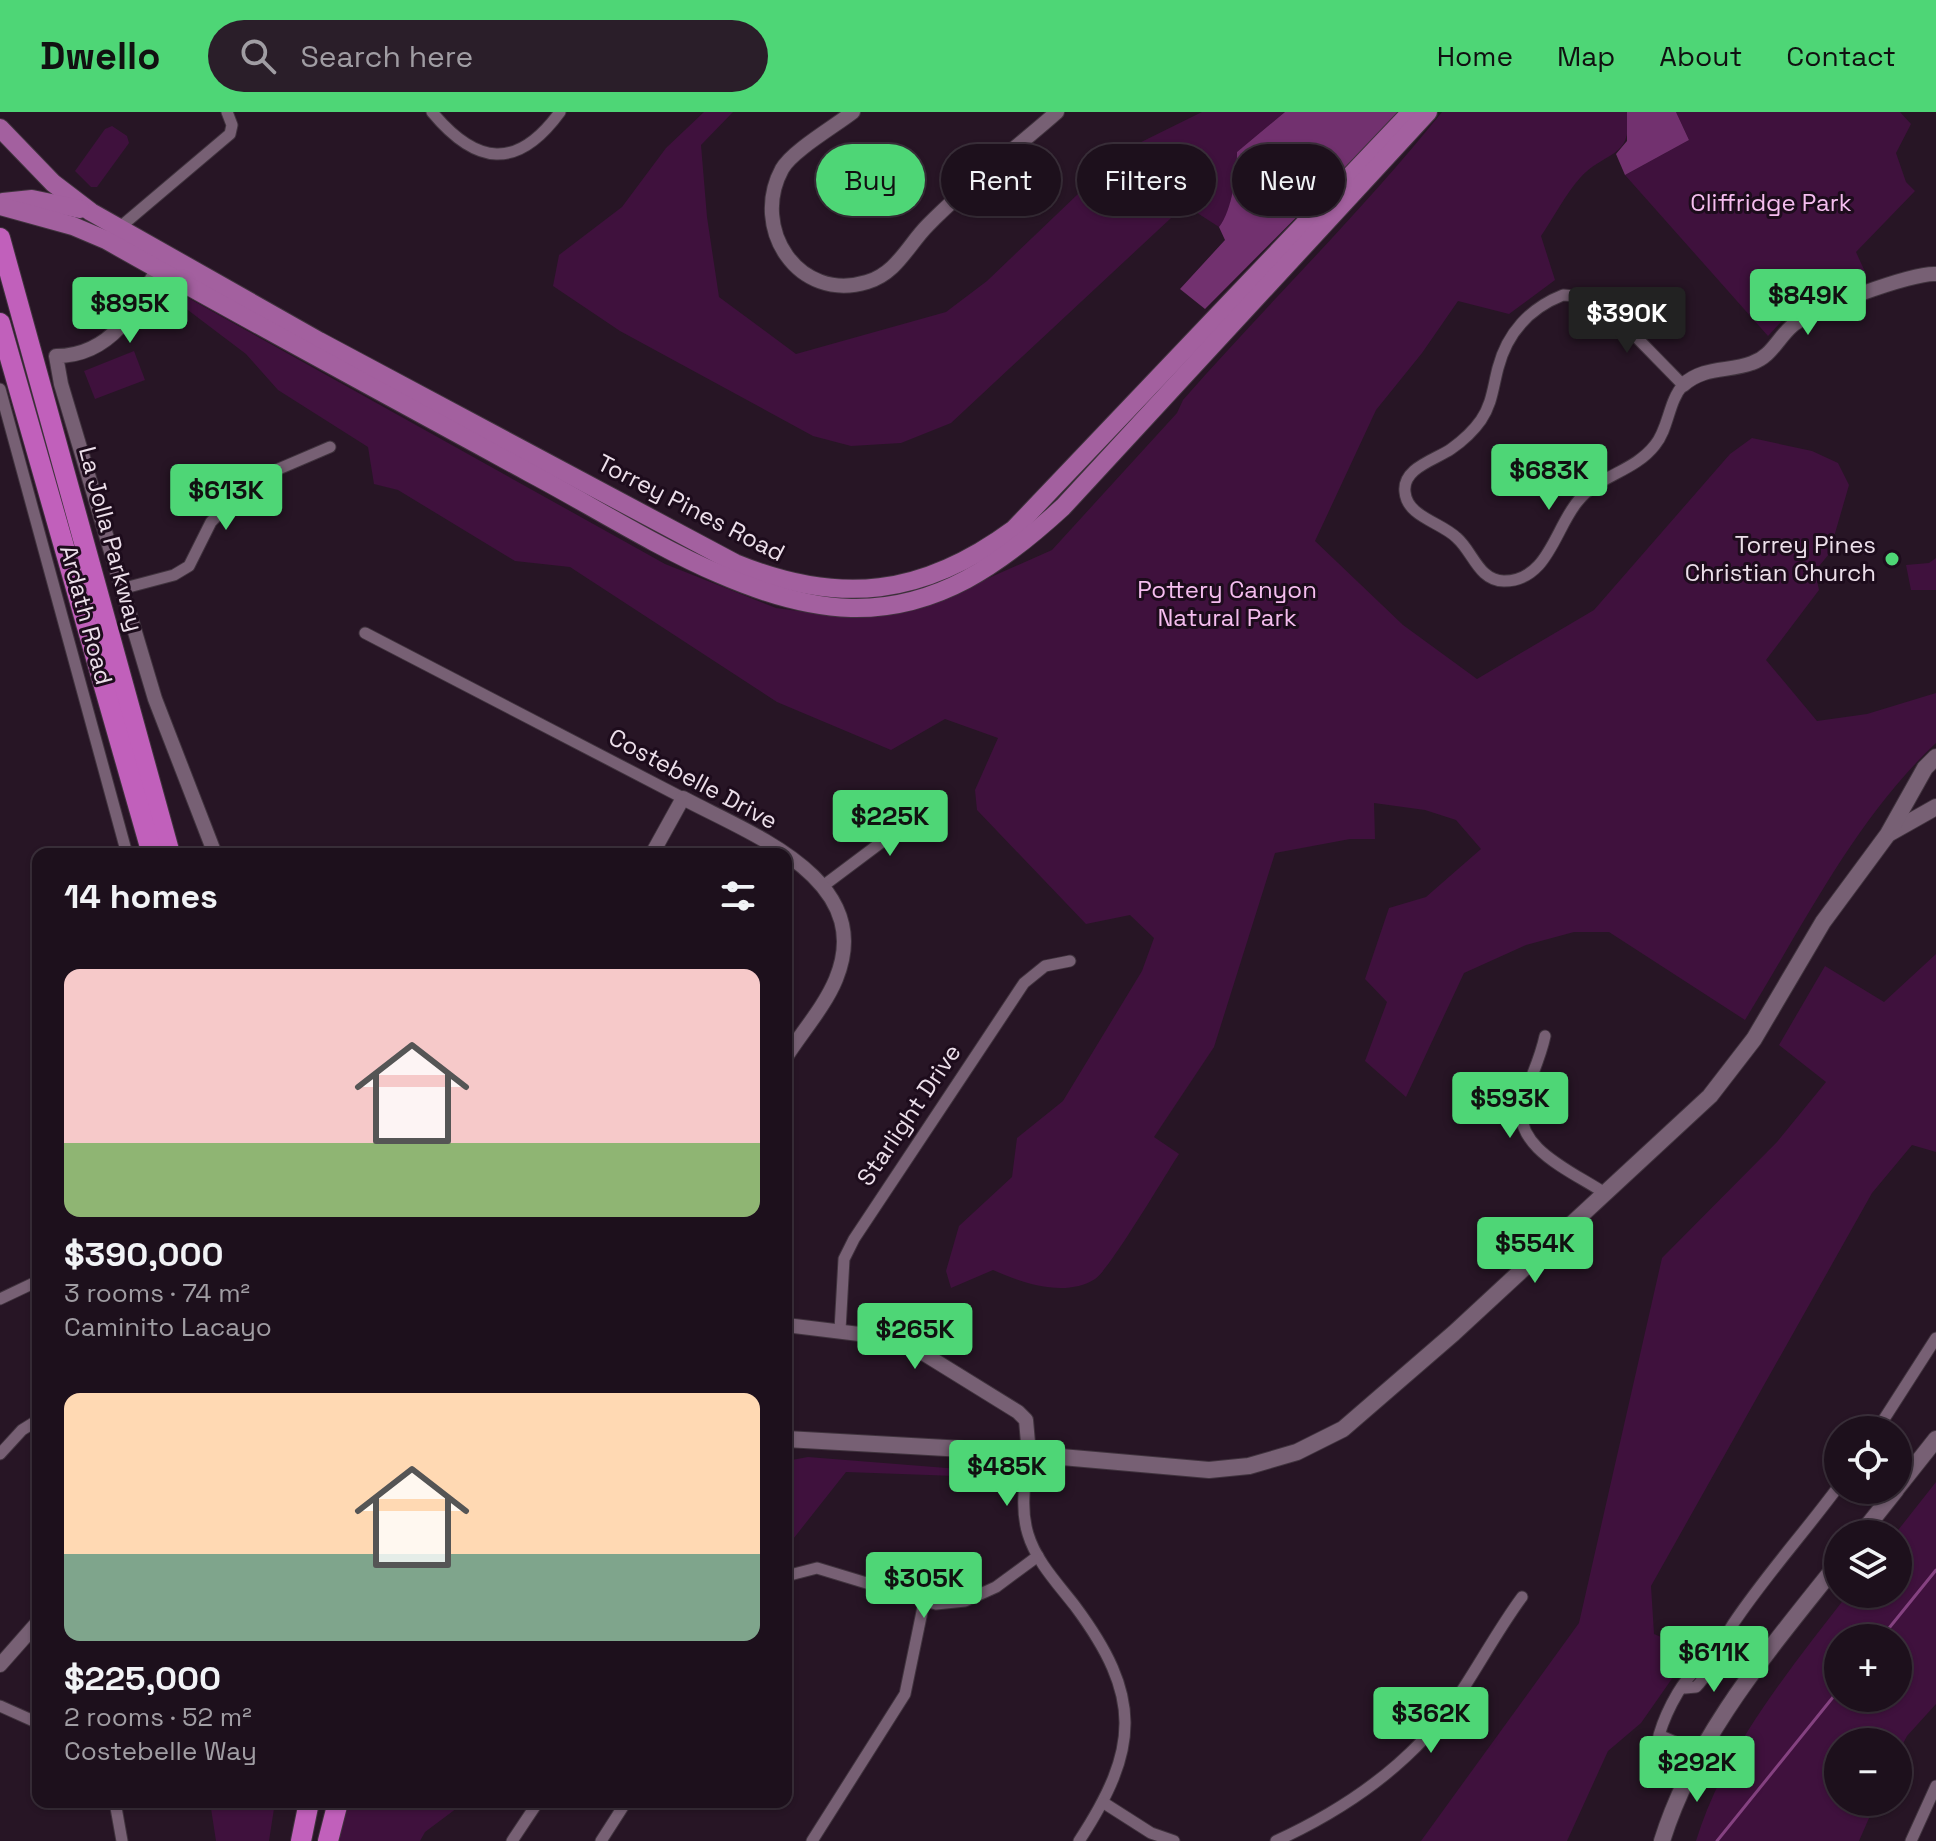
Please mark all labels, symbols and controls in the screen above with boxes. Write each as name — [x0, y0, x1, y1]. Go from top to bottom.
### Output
search box — [208, 20, 768, 92]
text: Dwello — [40, 32, 160, 80]
icon: search — [236, 34, 280, 78]
text: Search here — [300, 37, 473, 76]
text: Home — [1437, 38, 1513, 74]
text: Map — [1557, 38, 1615, 74]
text: About — [1659, 38, 1742, 74]
text: Contact — [1786, 38, 1896, 74]
chip: Buy — [816, 144, 925, 216]
chip: Rent — [941, 144, 1061, 216]
chip: Filters — [1077, 144, 1216, 216]
chip: New — [1232, 144, 1345, 216]
park label: Cliffridge Park — [1690, 187, 1852, 218]
pin: $849K — [1752, 269, 1864, 337]
pin: $895K — [74, 277, 186, 345]
text: $849K — [1768, 278, 1848, 312]
text: $895K — [90, 286, 170, 320]
pin: $390K — [1571, 287, 1683, 355]
text: $390K — [1587, 296, 1667, 330]
street label: La Jolla Parkway — [72, 443, 151, 635]
pin: $683K — [1493, 444, 1605, 512]
street label: Torrey Pines Road — [592, 447, 790, 568]
text: $683K — [1509, 453, 1589, 487]
pin: $613K — [170, 464, 282, 532]
text: $613K — [188, 473, 264, 507]
place label: Torrey Pines Christian Church — [1685, 529, 1876, 588]
street label: Ardath Road — [53, 542, 120, 688]
marker: Torrey Pines Christian Church — [1883, 550, 1901, 568]
park label: Pottery Canyon Natural Park — [1137, 574, 1317, 633]
street label: Costebelle Drive — [604, 721, 783, 836]
pin: $225K — [834, 790, 946, 858]
text: $225K — [851, 799, 929, 833]
icon: filters — [716, 874, 760, 918]
text: 14 homes — [64, 875, 218, 918]
icon: home — [340, 1021, 484, 1165]
street label: Starlight Drive — [850, 1038, 968, 1192]
pin: $593K — [1454, 1072, 1566, 1140]
text: $593K — [1470, 1081, 1550, 1115]
pin: $554K — [1479, 1217, 1591, 1285]
text: $554K — [1495, 1226, 1575, 1260]
text: $390,000 — [64, 1233, 224, 1276]
text: 3 rooms · 74 m² — [64, 1276, 250, 1310]
pin: $265K — [859, 1303, 971, 1371]
text: Caminito Lacayo — [64, 1310, 272, 1344]
text: $265K — [875, 1312, 955, 1346]
map controls — [1824, 1416, 1912, 1816]
button: locate — [1824, 1416, 1912, 1504]
pin: $485K — [951, 1440, 1063, 1508]
icon: home — [340, 1445, 484, 1589]
text: $485K — [967, 1449, 1047, 1483]
button: layers — [1824, 1520, 1912, 1608]
pin: $305K — [868, 1552, 980, 1620]
text: $305K — [884, 1561, 964, 1595]
button: + — [1824, 1624, 1912, 1712]
pin: $611K — [1658, 1626, 1770, 1694]
text: $611K — [1678, 1635, 1750, 1669]
text: $225,000 — [64, 1657, 221, 1700]
pin: $362K — [1375, 1687, 1487, 1755]
text: $362K — [1391, 1696, 1471, 1730]
text: 2 rooms · 52 m² — [64, 1700, 252, 1734]
button: − — [1824, 1728, 1912, 1816]
text: Costebelle Way — [64, 1734, 257, 1768]
pin: $292K — [1641, 1736, 1753, 1804]
text: $292K — [1658, 1745, 1736, 1779]

